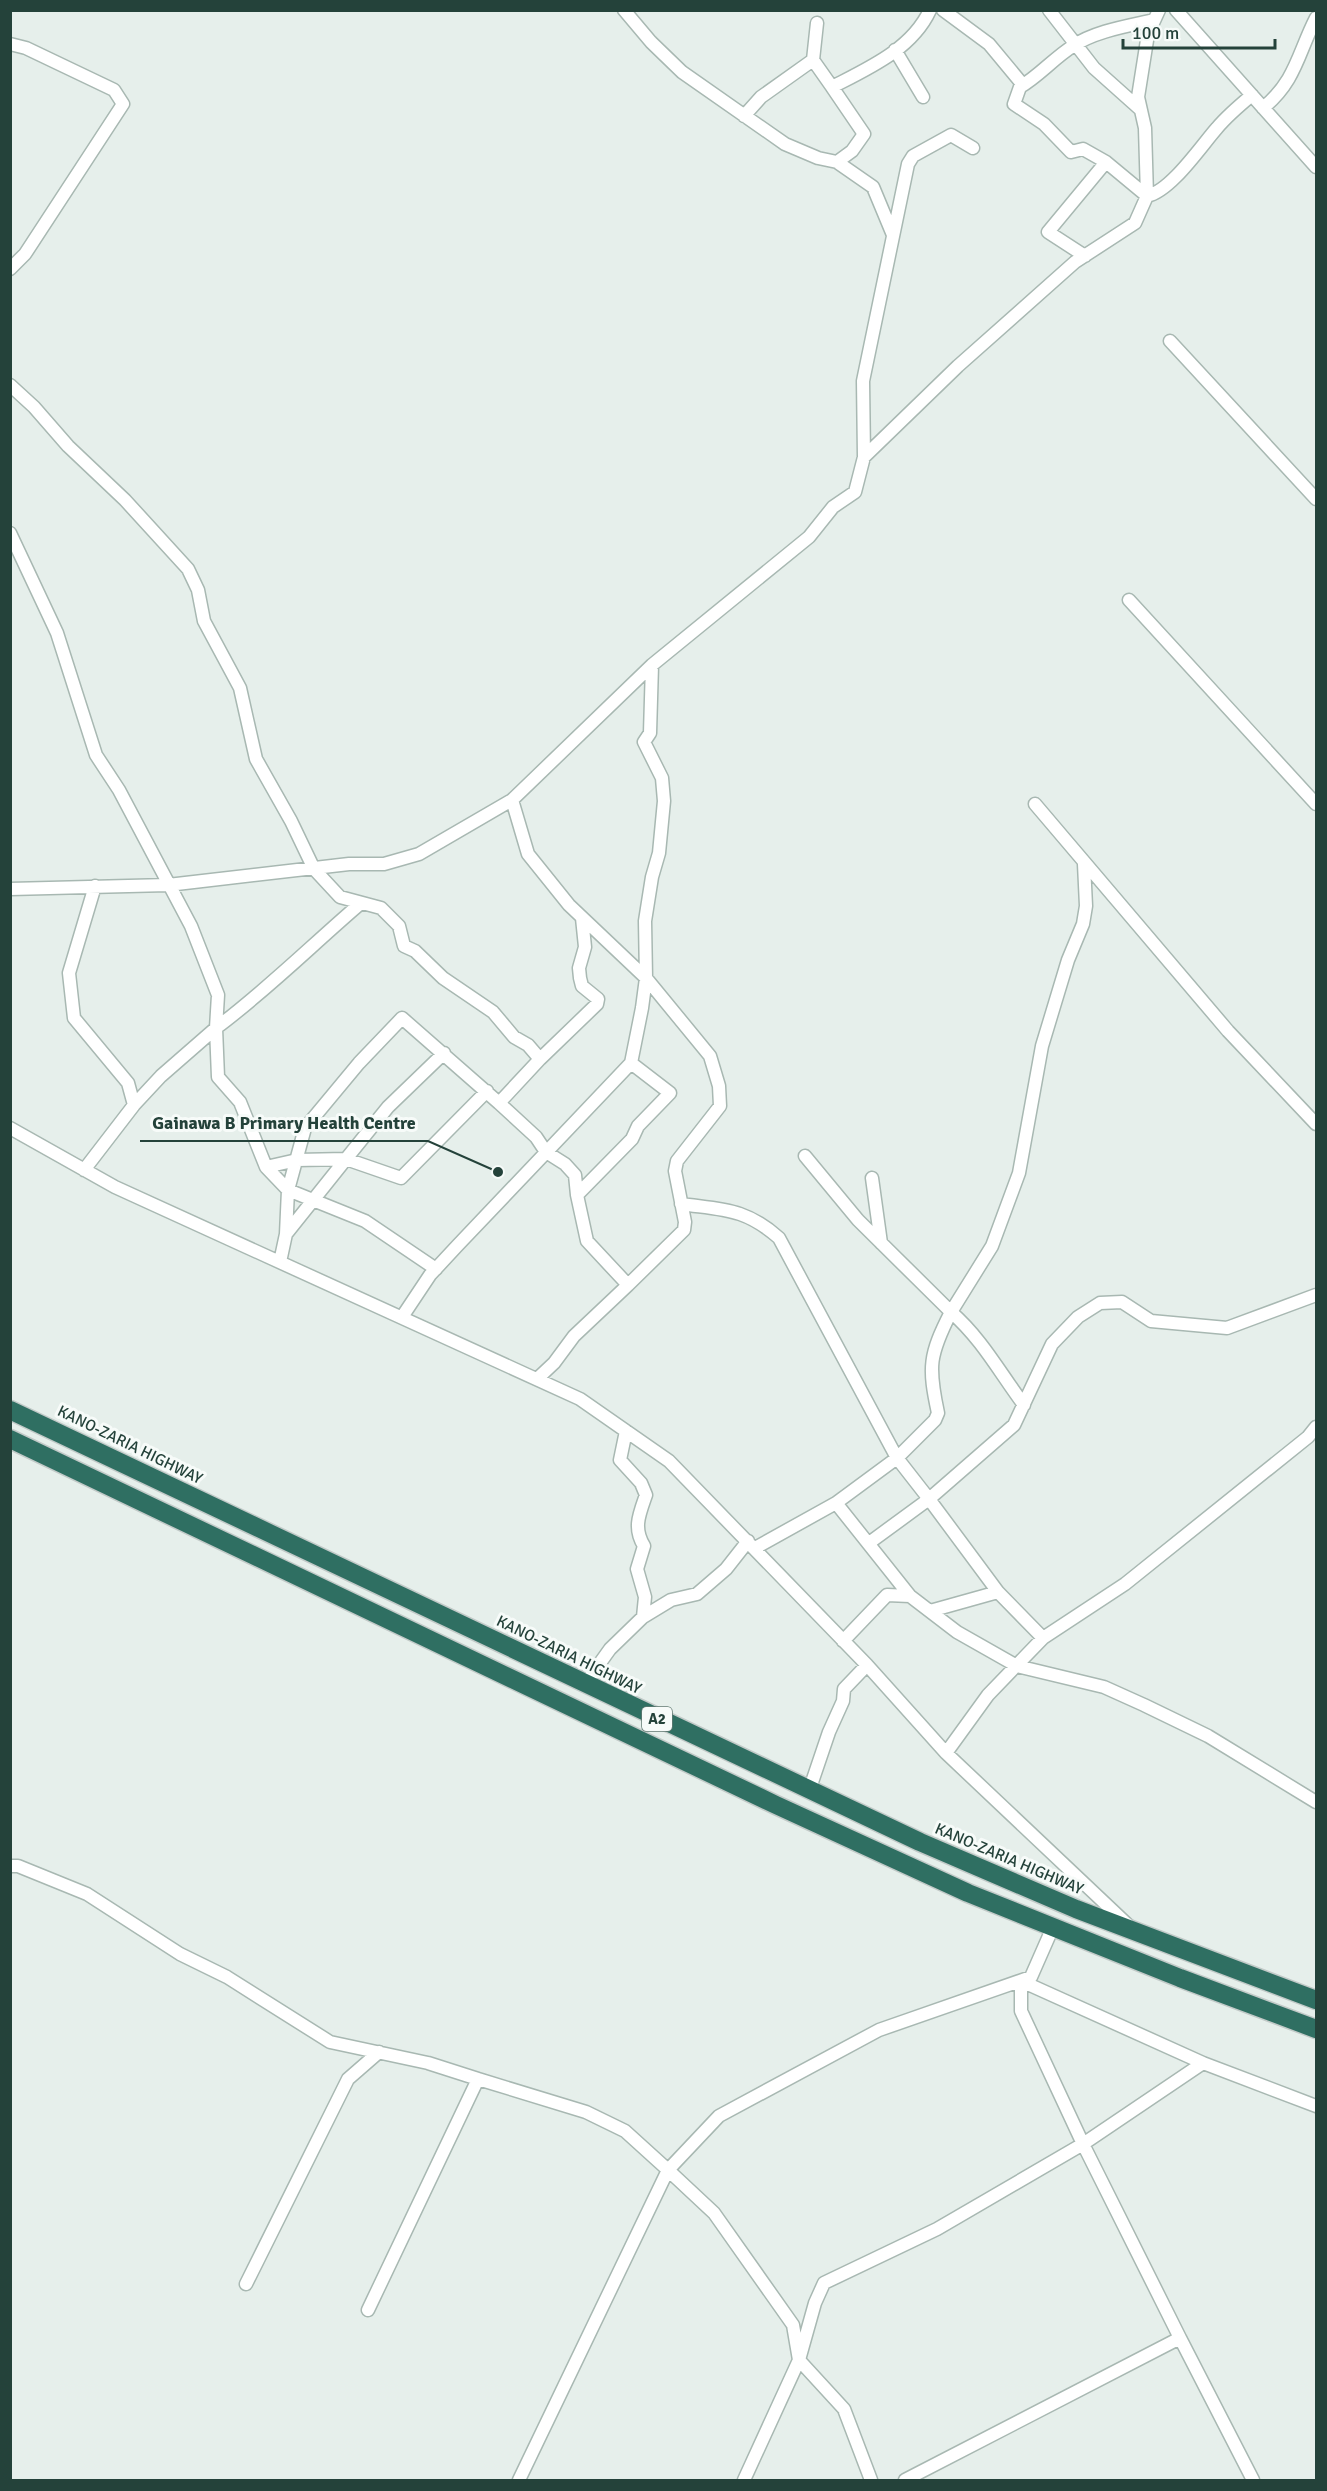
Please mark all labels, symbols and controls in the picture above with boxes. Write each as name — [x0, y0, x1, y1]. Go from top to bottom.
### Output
scale bar — [1123, 12, 1274, 50]
text: 100 m — [1132, 22, 1179, 44]
callout: Gainawa B Primary Health Centre — [140, 1105, 428, 1141]
text: Gainawa B Primary Health Centre — [152, 1112, 416, 1134]
street label: KANO-ZARIA HIGHWAY — [54, 1401, 206, 1489]
street label: KANO-ZARIA HIGHWAY — [493, 1611, 645, 1699]
road number: A2 — [642, 1707, 672, 1731]
street label: KANO-ZARIA HIGHWAY — [932, 1819, 1086, 1899]

